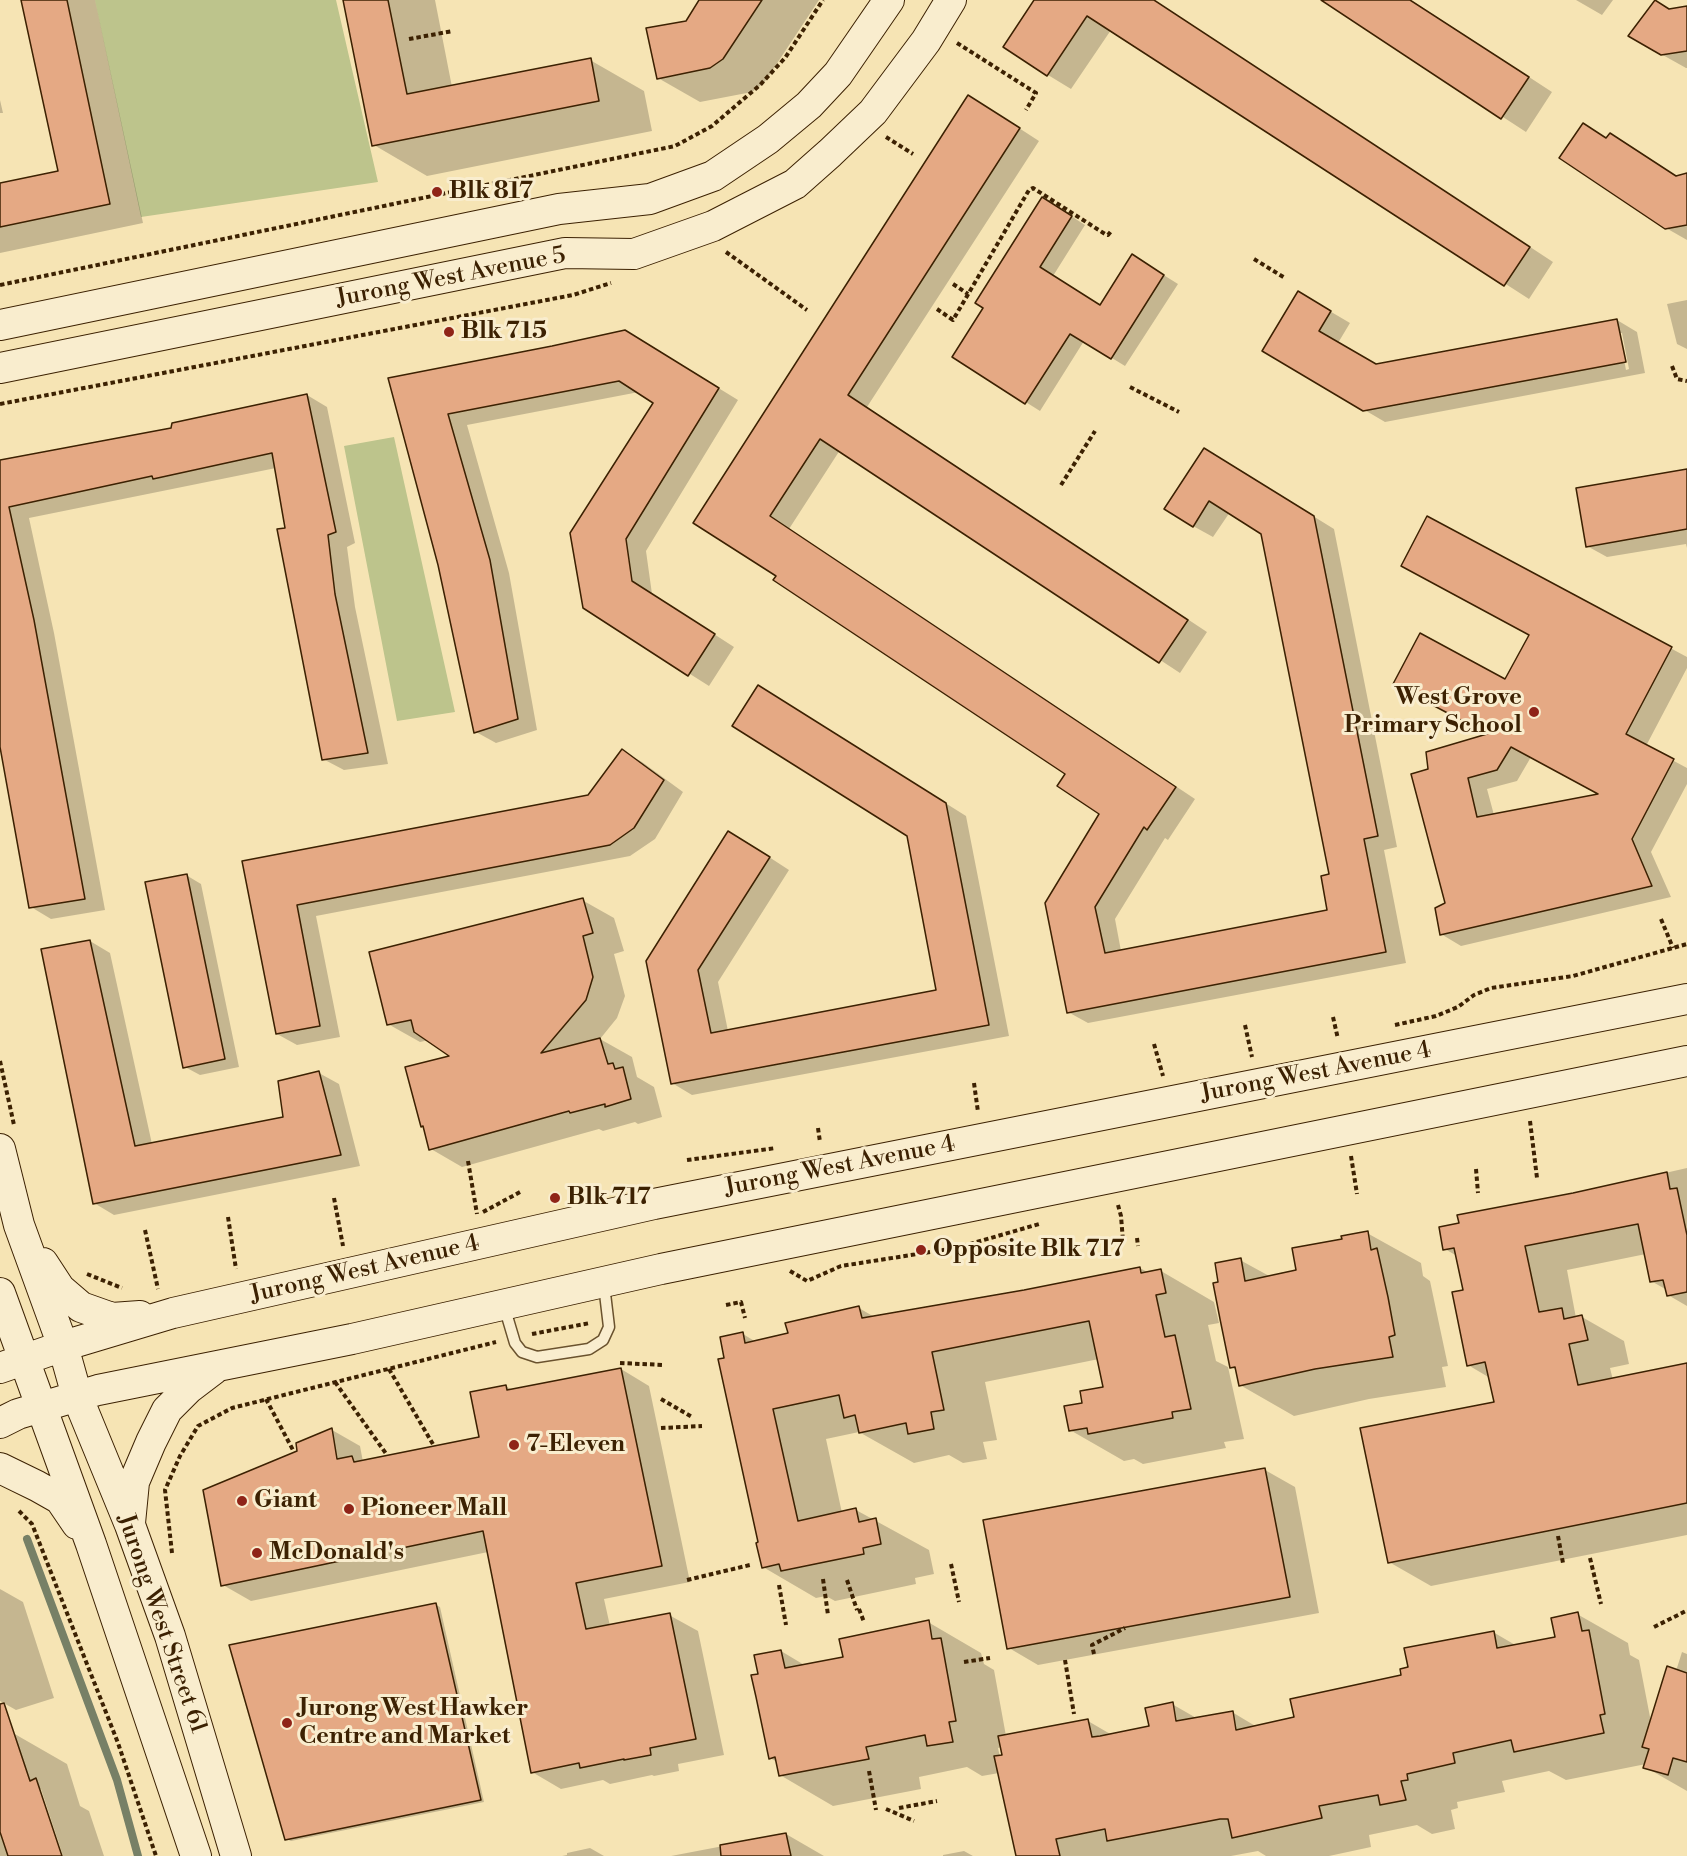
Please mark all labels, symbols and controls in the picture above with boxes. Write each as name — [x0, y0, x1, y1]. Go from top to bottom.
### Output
place label: Blk 817 — [449, 178, 533, 206]
marker: Blk 817 — [430, 185, 444, 199]
street label: Jurong West Avenue 5 — [334, 242, 568, 314]
place label: Blk 715 — [461, 318, 547, 346]
marker: Blk 715 — [442, 325, 456, 339]
place label: West Grove Primary School — [1344, 684, 1522, 740]
marker: West Grove Primary School — [1527, 705, 1541, 719]
street label: Jurong West Avenue 4 — [1198, 1037, 1434, 1109]
street label: Jurong West Avenue 4 — [722, 1131, 958, 1203]
place label: Blk 717 — [567, 1184, 651, 1212]
marker: Blk 717 — [548, 1191, 562, 1205]
street label: Jurong West Avenue 4 — [248, 1230, 482, 1310]
place label: Opposite Blk 717 — [933, 1236, 1124, 1264]
marker: Opposite Blk 717 — [914, 1243, 928, 1257]
place label: 7-Eleven — [526, 1431, 625, 1459]
marker: 7-Eleven — [507, 1438, 521, 1452]
place label: Giant — [254, 1487, 317, 1515]
marker: Giant — [235, 1494, 249, 1508]
place label: Pioneer Mall — [361, 1495, 507, 1523]
marker: Pioneer Mall — [342, 1502, 356, 1516]
street label: Jurong West Street 61 — [110, 1511, 212, 1737]
place label: McDonald's — [269, 1539, 404, 1567]
marker: McDonald's — [250, 1546, 264, 1560]
place label: Jurong West Hawker Centre and Market — [299, 1695, 528, 1751]
marker: Jurong West Hawker Centre and Market — [280, 1716, 294, 1730]

